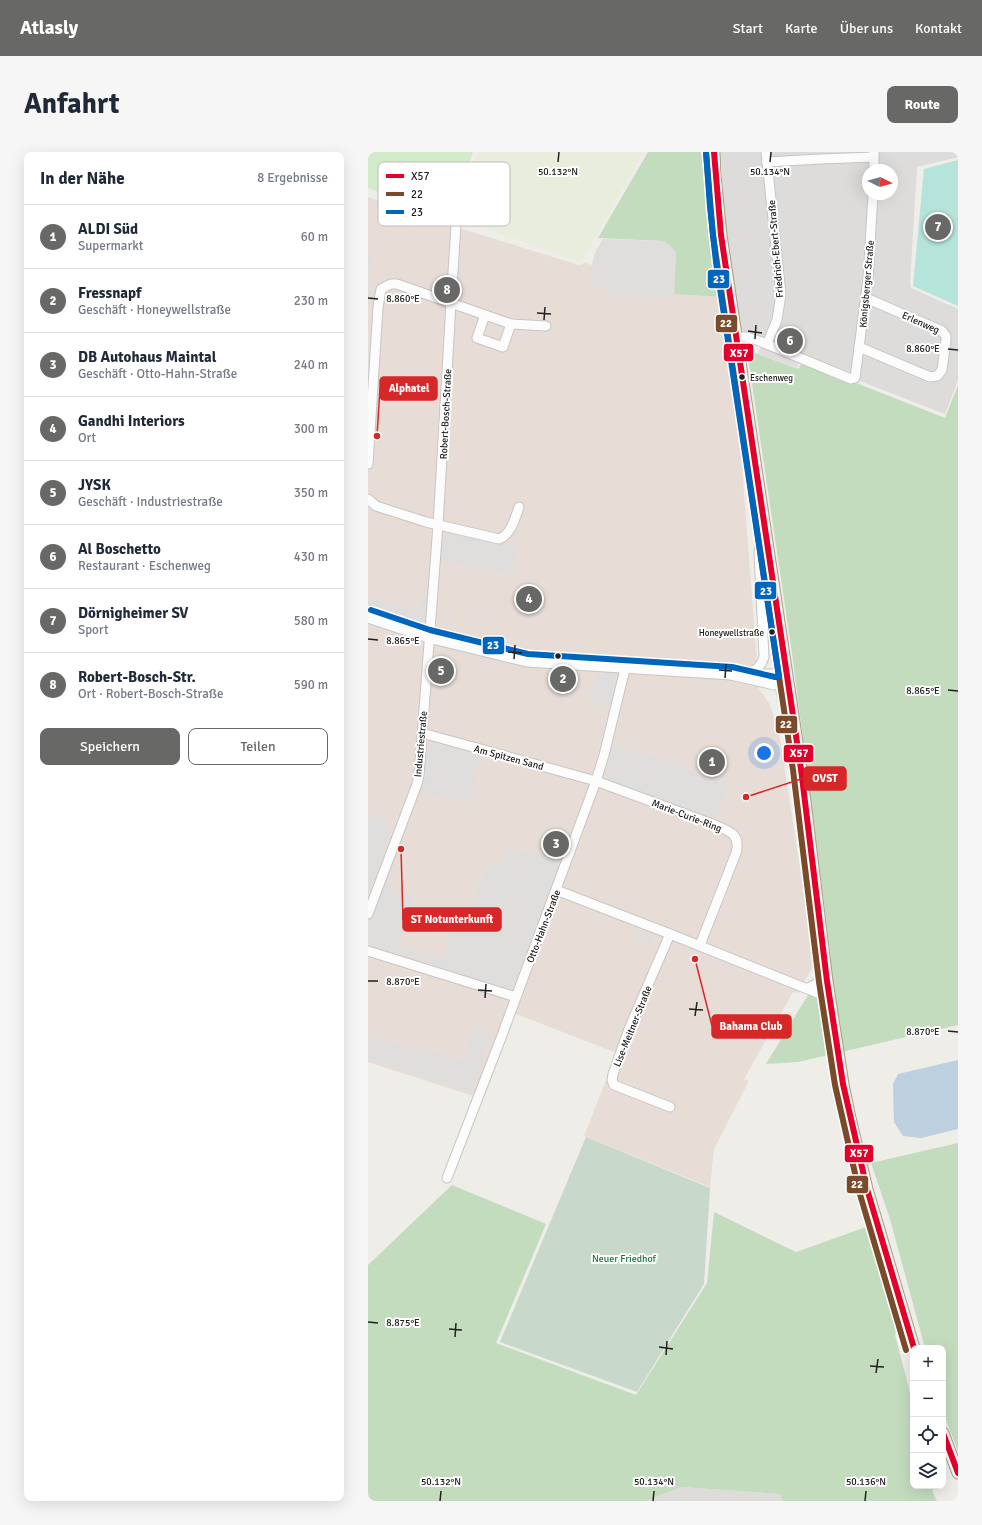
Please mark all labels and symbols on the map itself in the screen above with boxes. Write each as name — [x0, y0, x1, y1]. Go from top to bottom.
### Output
legend — [378, 162, 510, 226]
north arrow — [862, 164, 898, 200]
text: 50.132°N — [538, 166, 578, 178]
text: 50.134°N — [750, 166, 790, 178]
text: X57 — [411, 170, 429, 183]
text: 22 — [411, 188, 423, 201]
street label: Friedrich-Ebert-Straße — [766, 200, 786, 298]
text: 23 — [411, 206, 423, 219]
pin: 7 — [925, 212, 951, 242]
street label: Königsberger Straße — [857, 240, 877, 328]
line badge: 23 — [707, 269, 730, 289]
text: 23 — [713, 273, 725, 286]
pin: 8 — [434, 275, 460, 305]
text: 8.860°E — [386, 293, 420, 305]
street label: Erlenweg — [900, 309, 941, 337]
line badge: 22 — [715, 314, 738, 333]
text: 22 — [720, 317, 732, 330]
pin: 6 — [777, 326, 803, 356]
line badge: X57 — [723, 343, 754, 362]
text: 8.860°E — [906, 343, 940, 355]
text: X57 — [730, 347, 748, 360]
street label: Robert-Bosch-Straße — [438, 369, 454, 460]
marker: Eschenweg — [737, 372, 747, 382]
place label: Eschenweg — [750, 373, 793, 384]
callout: Alphatel — [380, 377, 437, 400]
text: Alphatel — [389, 382, 430, 395]
line badge: 23 — [754, 581, 777, 600]
pin: 4 — [516, 584, 542, 614]
text: 23 — [760, 585, 772, 598]
marker: Honeywellstraße — [767, 627, 777, 637]
place label: Honeywellstraße — [699, 628, 764, 639]
text: 8.865°E — [386, 635, 420, 647]
line badge: 23 — [482, 636, 505, 655]
text: 23 — [487, 639, 499, 652]
unlabelled marker — [553, 651, 563, 661]
pin: 5 — [428, 656, 454, 686]
pin: 2 — [550, 664, 576, 694]
text: 8.865°E — [906, 685, 940, 697]
street label: Industriestraße — [412, 710, 430, 778]
line badge: 22 — [775, 715, 798, 734]
text: 22 — [780, 718, 792, 731]
street label: Am Spitzen Sand — [473, 743, 545, 773]
your location — [754, 743, 774, 763]
line badge: X57 — [783, 744, 814, 763]
pin: 1 — [699, 747, 725, 777]
text: X57 — [790, 747, 808, 760]
callout: OVST — [804, 767, 846, 790]
text: OVST — [812, 772, 838, 785]
street label: Marie-Curie-Ring — [650, 797, 723, 835]
pin: 3 — [543, 829, 569, 859]
street label: Otto-Hahn-Straße — [524, 888, 563, 965]
callout: ST Notunterkunft — [403, 908, 501, 931]
text: ST Notunterkunft — [411, 913, 494, 926]
text: 8.870°E — [386, 976, 420, 988]
street label: Lise-Meitner-Straße — [611, 984, 655, 1069]
callout: Bahama Club — [712, 1015, 791, 1038]
text: Bahama Club — [720, 1020, 783, 1033]
text: 8.870°E — [906, 1026, 940, 1038]
line badge: X57 — [844, 1144, 874, 1163]
text: X57 — [850, 1147, 868, 1160]
line badge: 22 — [846, 1175, 869, 1194]
text: 22 — [851, 1178, 863, 1191]
park label: Neuer Friedhof — [592, 1253, 657, 1265]
text: 8.875°E — [386, 1317, 420, 1329]
text: 50.132°N — [421, 1476, 461, 1488]
text: 50.134°N — [634, 1476, 674, 1488]
text: 50.136°N — [846, 1476, 886, 1488]

